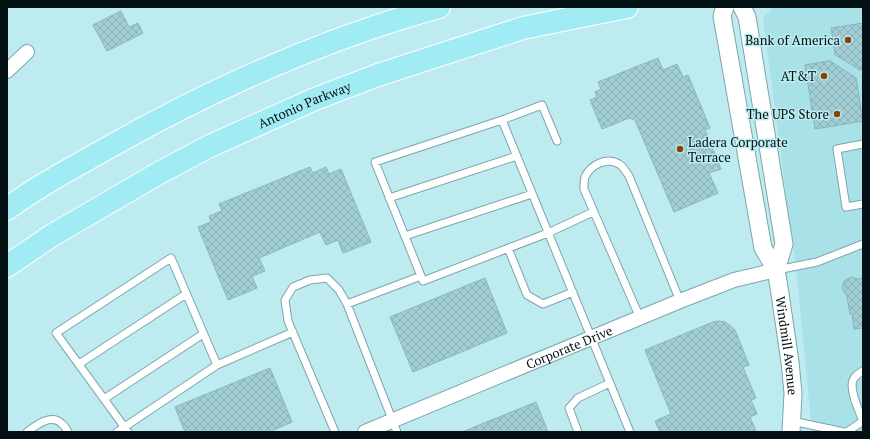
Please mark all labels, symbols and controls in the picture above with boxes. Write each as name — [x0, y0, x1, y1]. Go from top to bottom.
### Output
place label: Bank of America — [745, 31, 840, 49]
marker: Bank of America — [843, 35, 853, 45]
place label: AT&T — [781, 67, 816, 85]
marker: AT&T — [819, 71, 829, 81]
street label: Antonio Parkway — [255, 77, 354, 132]
place label: The UPS Store — [747, 105, 829, 123]
marker: The UPS Store — [832, 109, 842, 119]
place label: Ladera Corporate Terrace — [688, 133, 788, 166]
marker: Ladera Corporate Terrace — [675, 144, 685, 154]
street label: Windmill Avenue — [771, 295, 802, 396]
street label: Corporate Drive — [523, 321, 615, 373]

